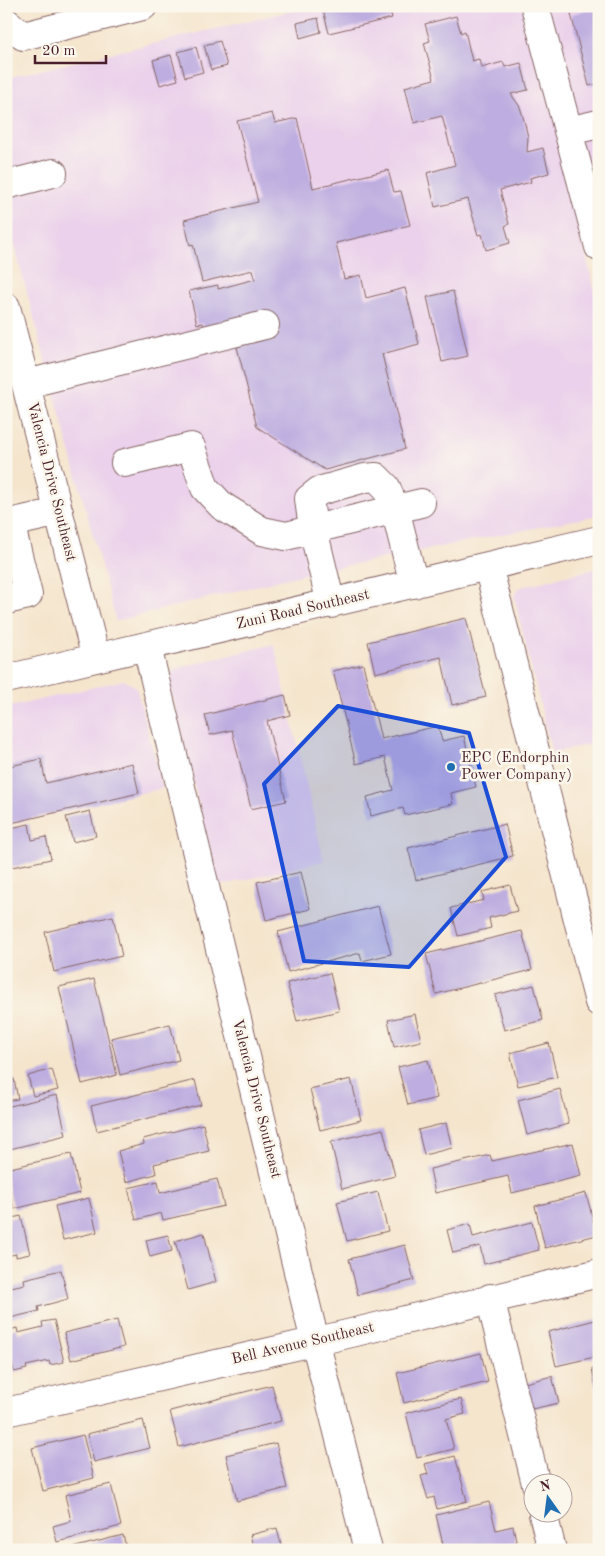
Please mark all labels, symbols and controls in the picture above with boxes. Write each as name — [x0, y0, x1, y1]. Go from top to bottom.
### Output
scale bar — [35, 32, 106, 64]
text: 20 m — [42, 44, 76, 59]
street label: Valencia Drive Southeast — [24, 401, 78, 563]
street label: Zuni Road Southeast — [235, 587, 371, 633]
place label: EPC (Endorphin Power Company) — [461, 751, 572, 783]
marker: EPC (Endorphin Power Company) — [445, 761, 457, 773]
street label: Valencia Drive Southeast — [229, 1018, 283, 1180]
street label: Bell Avenue Southeast — [230, 1320, 376, 1368]
north arrow — [522, 1474, 572, 1524]
text: N — [538, 1478, 552, 1494]

